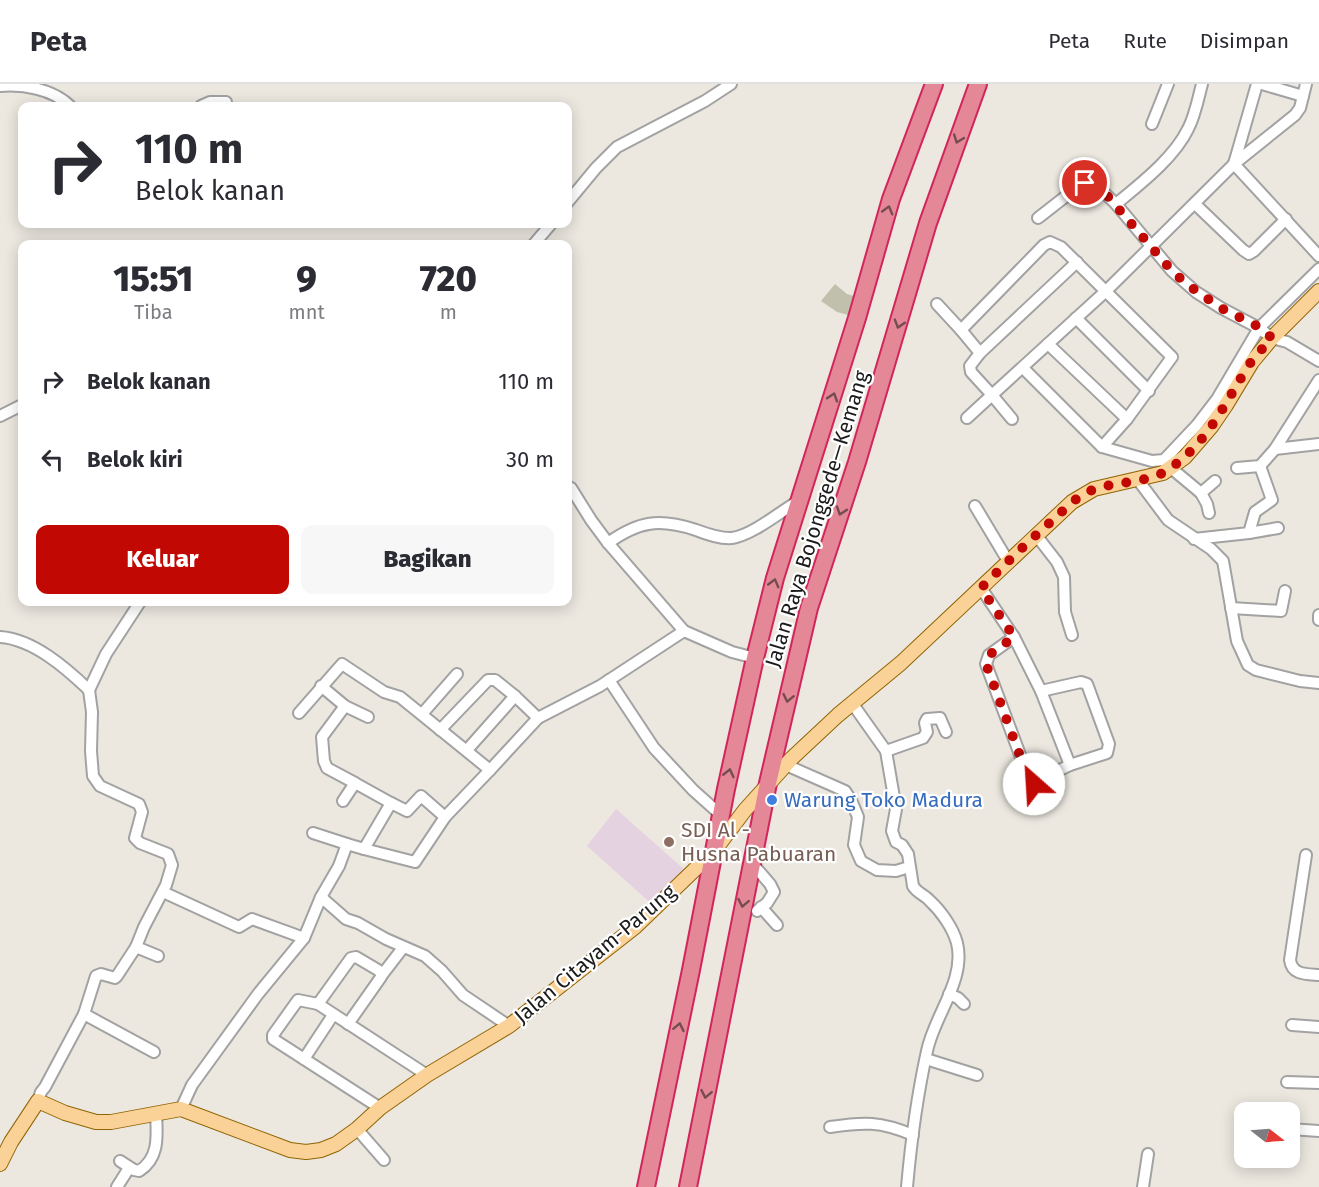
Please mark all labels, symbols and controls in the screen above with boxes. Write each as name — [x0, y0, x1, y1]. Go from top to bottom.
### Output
text: Peta — [30, 25, 87, 58]
text: Peta — [1048, 28, 1090, 54]
text: Rute — [1123, 28, 1167, 54]
text: Disimpan — [1200, 28, 1289, 54]
text: 110 m — [135, 124, 243, 174]
icon: right — [36, 126, 114, 204]
one-way arrow — [953, 133, 966, 144]
pin — [1059, 157, 1110, 208]
icon: arrive — [1068, 166, 1101, 199]
text: Belok kanan — [135, 175, 285, 207]
one-way arrow — [881, 206, 893, 216]
text: 15:51 — [113, 257, 193, 301]
text: 9 — [296, 257, 317, 301]
text: 720 — [420, 257, 477, 301]
text: Tiba — [134, 300, 173, 324]
text: mnt — [289, 300, 325, 324]
text: m — [440, 300, 457, 324]
one-way arrow — [894, 319, 906, 329]
icon: right — [36, 365, 69, 398]
text: Belok kanan — [87, 368, 211, 395]
text: 110 m — [498, 368, 554, 395]
street label: Jalan Raya Bojonggede—Kemang — [759, 368, 875, 670]
one-way arrow — [825, 392, 838, 403]
icon: left — [36, 443, 69, 476]
text: Belok kiri — [87, 446, 183, 473]
text: 30 m — [506, 446, 554, 473]
one-way arrow — [836, 505, 848, 516]
button: Keluar — [36, 525, 289, 594]
button: Bagikan — [301, 525, 554, 594]
one-way arrow — [767, 578, 779, 589]
one-way arrow — [782, 693, 795, 703]
position arrow — [1002, 752, 1066, 816]
one-way arrow — [722, 768, 735, 778]
place label: Warung Toko Madura — [784, 787, 983, 813]
marker: Warung Toko Madura — [765, 793, 779, 807]
place label: SDI Al - Husna Pabuaran — [681, 817, 836, 867]
marker: SDI Al - Husna Pabuaran — [662, 835, 676, 849]
street label: Jalan Citayam-Parung — [509, 879, 681, 1029]
one-way arrow — [737, 897, 750, 907]
one-way arrow — [672, 1022, 685, 1032]
one-way arrow — [700, 1089, 713, 1099]
north arrow — [1234, 1102, 1300, 1168]
map controls — [1234, 1102, 1300, 1168]

